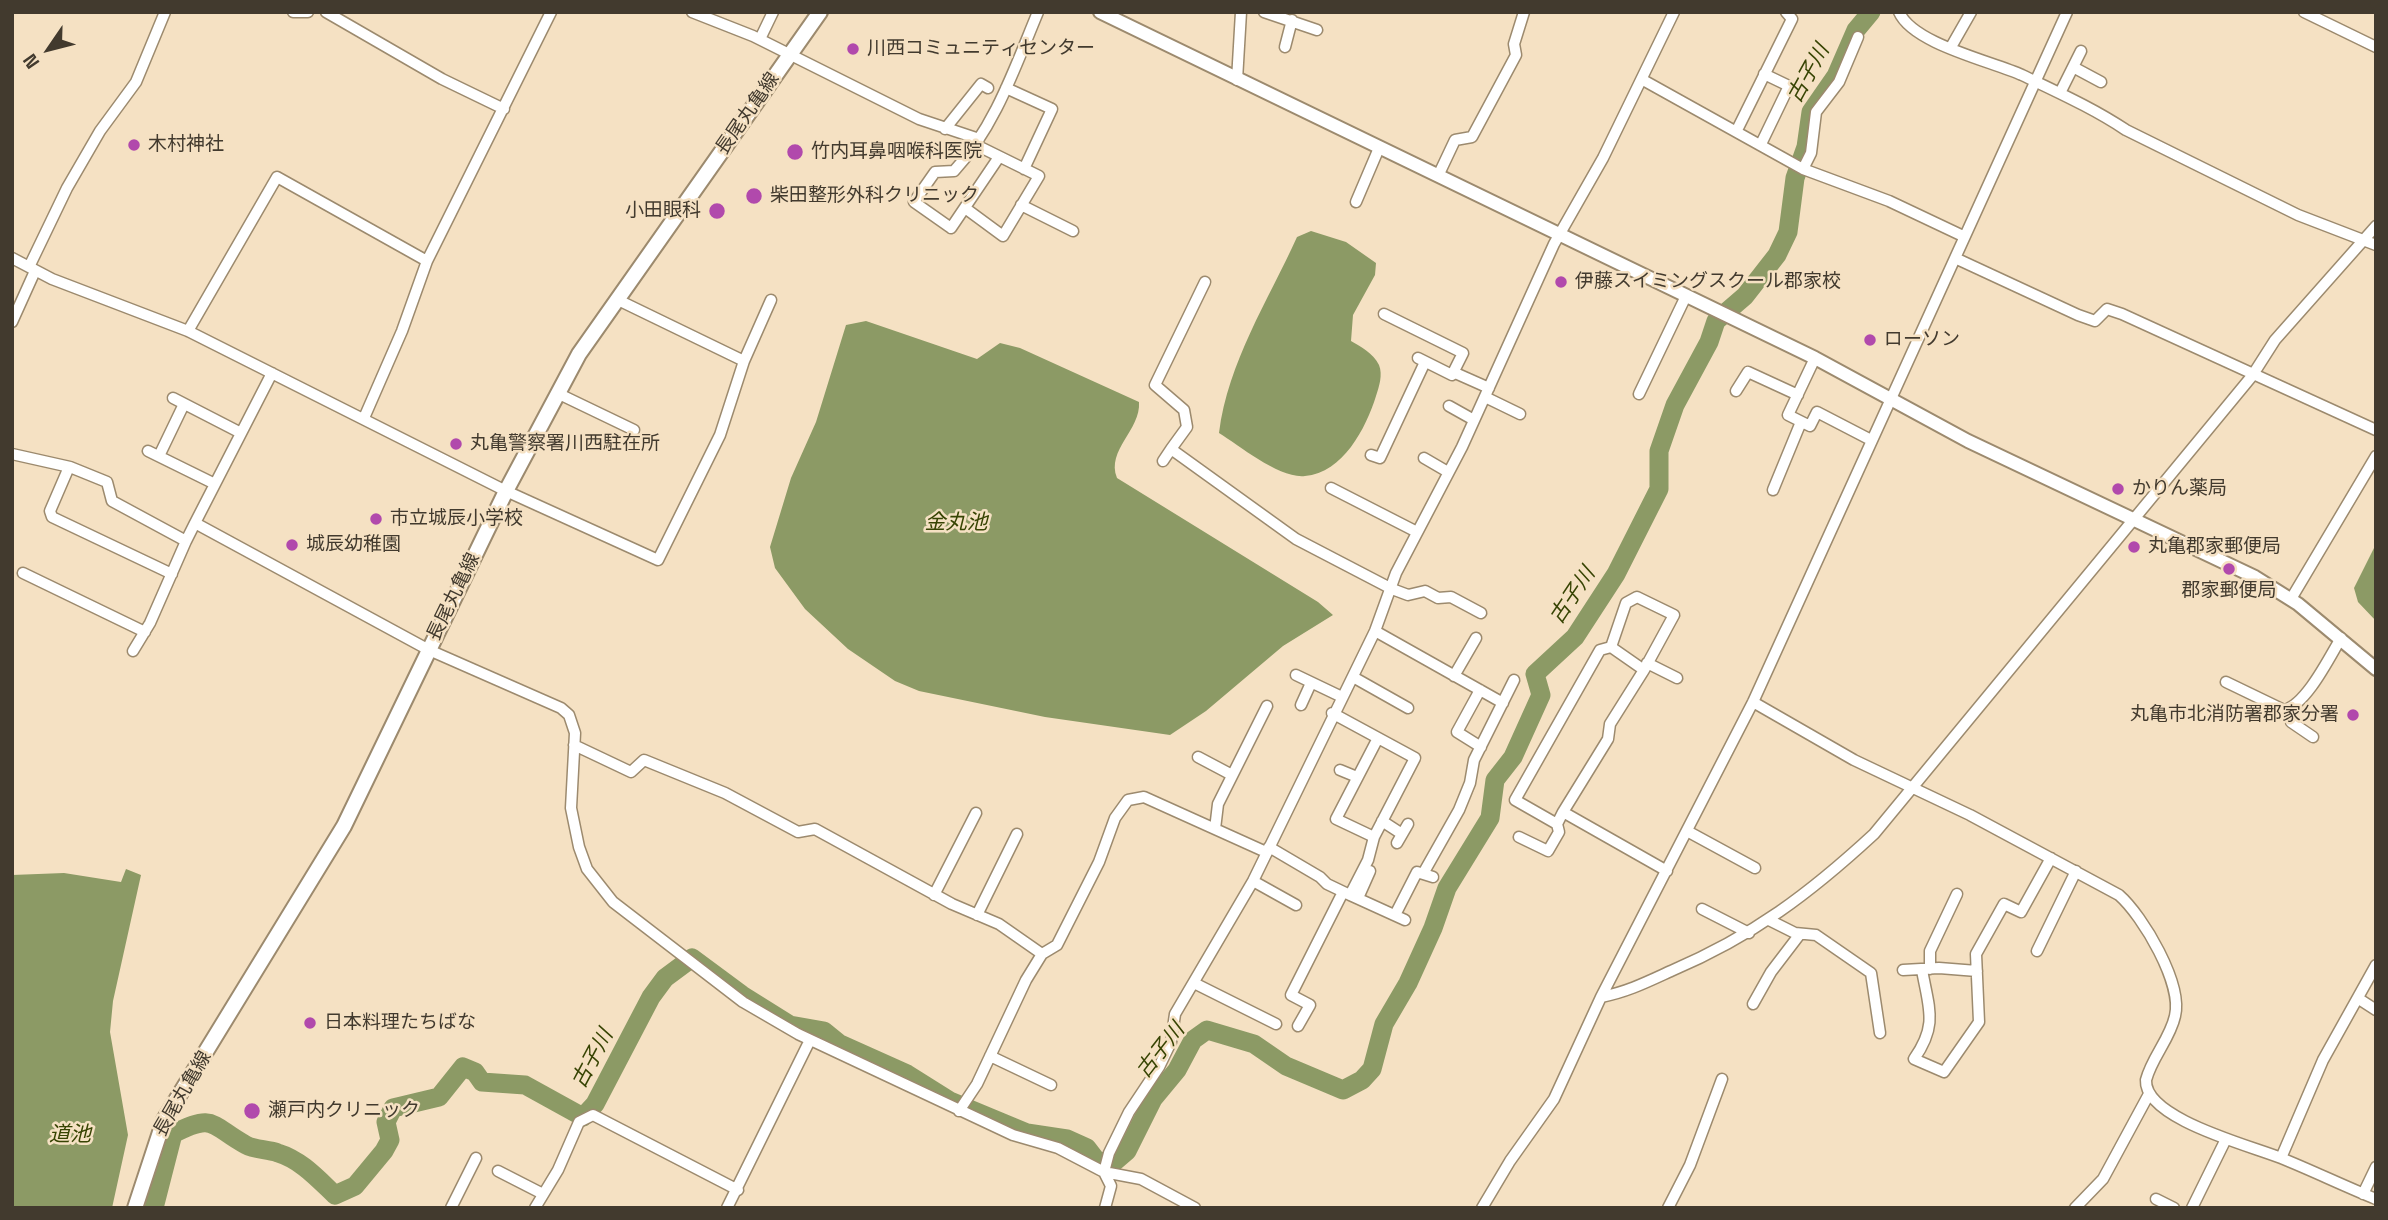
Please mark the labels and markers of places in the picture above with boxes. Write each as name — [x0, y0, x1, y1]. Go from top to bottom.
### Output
place label: 川西コミュニティセンター — [867, 38, 1095, 60]
marker: 川西コミュニティセンター — [845, 41, 861, 57]
place label: 木村神社 — [148, 134, 224, 156]
marker: 木村神社 — [126, 137, 142, 153]
place label: 竹内耳鼻咽喉科医院 — [811, 141, 982, 163]
marker: 竹内耳鼻咽喉科医院 — [785, 142, 805, 162]
place label: 柴田整形外科クリニック — [770, 185, 979, 207]
marker: 柴田整形外科クリニック — [744, 186, 764, 206]
place label: 小田眼科 — [625, 200, 701, 222]
marker: 小田眼科 — [707, 201, 727, 221]
place label: 伊藤スイミングスクール郡家校 — [1575, 271, 1841, 293]
marker: 伊藤スイミングスクール郡家校 — [1553, 274, 1569, 290]
place label: ローソン — [1884, 329, 1960, 351]
marker: ローソン — [1862, 332, 1878, 348]
place label: 丸亀警察署川西駐在所 — [470, 433, 660, 455]
marker: 丸亀警察署川西駐在所 — [448, 436, 464, 452]
place label: かりん薬局 — [2132, 478, 2227, 500]
marker: かりん薬局 — [2110, 481, 2126, 497]
place label: 市立城辰小学校 — [390, 508, 523, 530]
marker: 市立城辰小学校 — [368, 511, 384, 527]
place label: 城辰幼稚園 — [306, 534, 401, 556]
place label: 丸亀郡家郵便局 — [2148, 536, 2281, 558]
marker: 城辰幼稚園 — [284, 537, 300, 553]
marker: 丸亀郡家郵便局 — [2126, 539, 2142, 555]
marker: 郡家郵便局 — [2221, 561, 2237, 577]
place label: 郡家郵便局 — [2182, 580, 2276, 602]
place label: 丸亀市北消防署郡家分署 — [2130, 704, 2339, 726]
marker: 丸亀市北消防署郡家分署 — [2345, 707, 2361, 723]
place label: 日本料理たちばな — [324, 1012, 476, 1034]
marker: 日本料理たちばな — [302, 1015, 318, 1031]
place label: 瀬戸内クリニック — [268, 1100, 420, 1122]
marker: 瀬戸内クリニック — [242, 1101, 262, 1121]

